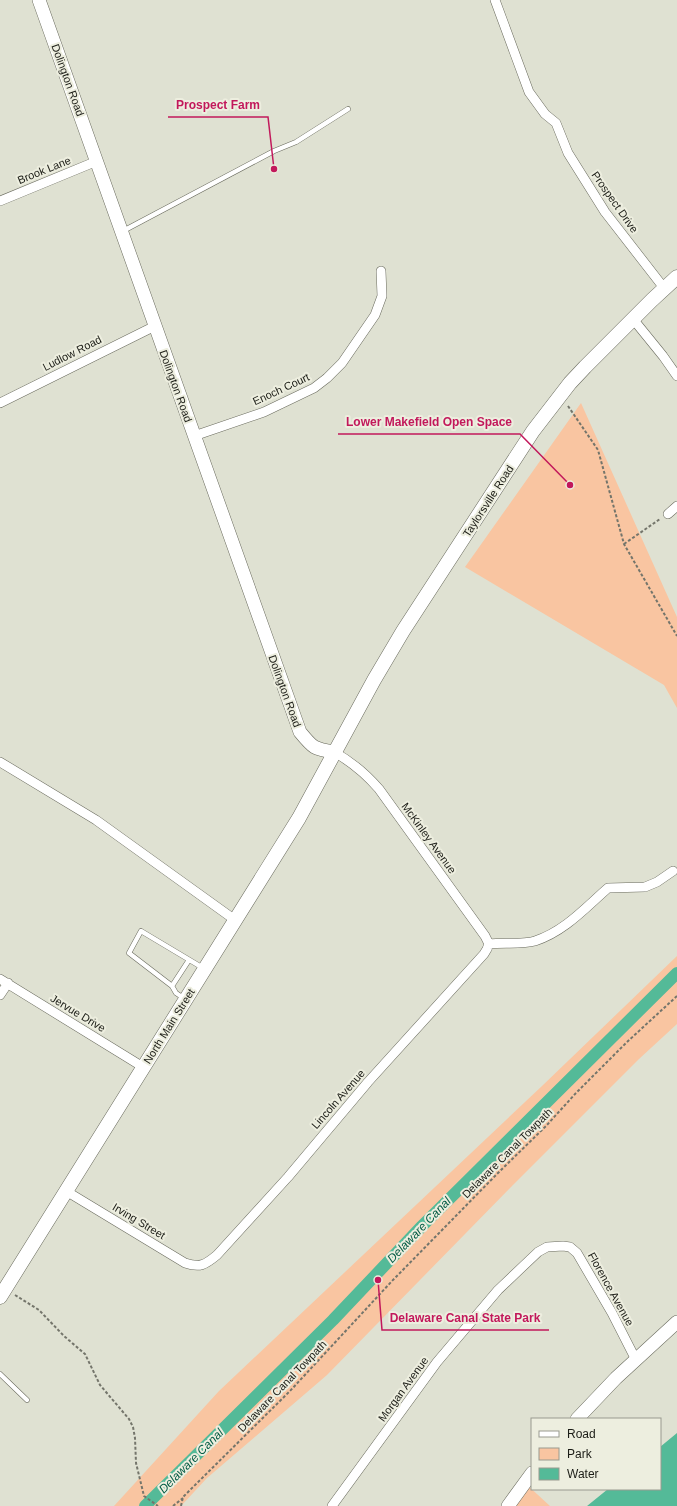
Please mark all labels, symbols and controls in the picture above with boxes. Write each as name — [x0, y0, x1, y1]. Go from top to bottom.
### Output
street label: Dolington Road — [49, 42, 87, 118]
callout: Prospect Farm — [168, 93, 268, 117]
text: Prospect Farm — [176, 98, 260, 112]
street label: Brook Lane — [16, 154, 72, 186]
street label: Prospect Drive — [589, 169, 641, 235]
street label: Ludlow Road — [41, 333, 103, 373]
street label: Dolington Road — [157, 348, 195, 424]
street label: Enoch Court — [251, 371, 311, 407]
callout: Lower Makefield Open Space — [338, 410, 520, 434]
text: Lower Makefield Open Space — [346, 415, 512, 429]
street label: Taylorsville Road — [460, 463, 516, 539]
street label: Dolington Road — [266, 653, 304, 729]
street label: McKinley Avenue — [399, 800, 459, 876]
street label: North Main Street — [141, 986, 197, 1066]
street label: Jervue Drive — [48, 992, 108, 1034]
street label: Lincoln Avenue — [309, 1067, 367, 1131]
street label: Delaware Canal Towpath — [460, 1106, 554, 1200]
water label: Delaware Canal — [384, 1194, 454, 1266]
street label: Irving Street — [110, 1201, 168, 1241]
street label: Florence Avenue — [586, 1250, 636, 1328]
callout: Delaware Canal State Park — [382, 1306, 549, 1330]
text: Delaware Canal State Park — [390, 1311, 541, 1325]
street label: Delaware Canal Towpath — [235, 1338, 329, 1434]
street label: Morgan Avenue — [376, 1354, 430, 1424]
legend — [531, 1418, 661, 1490]
water label: Delaware Canal — [156, 1426, 226, 1496]
text: Road — [567, 1427, 596, 1441]
text: Park — [567, 1447, 593, 1461]
text: Water — [567, 1467, 599, 1481]

